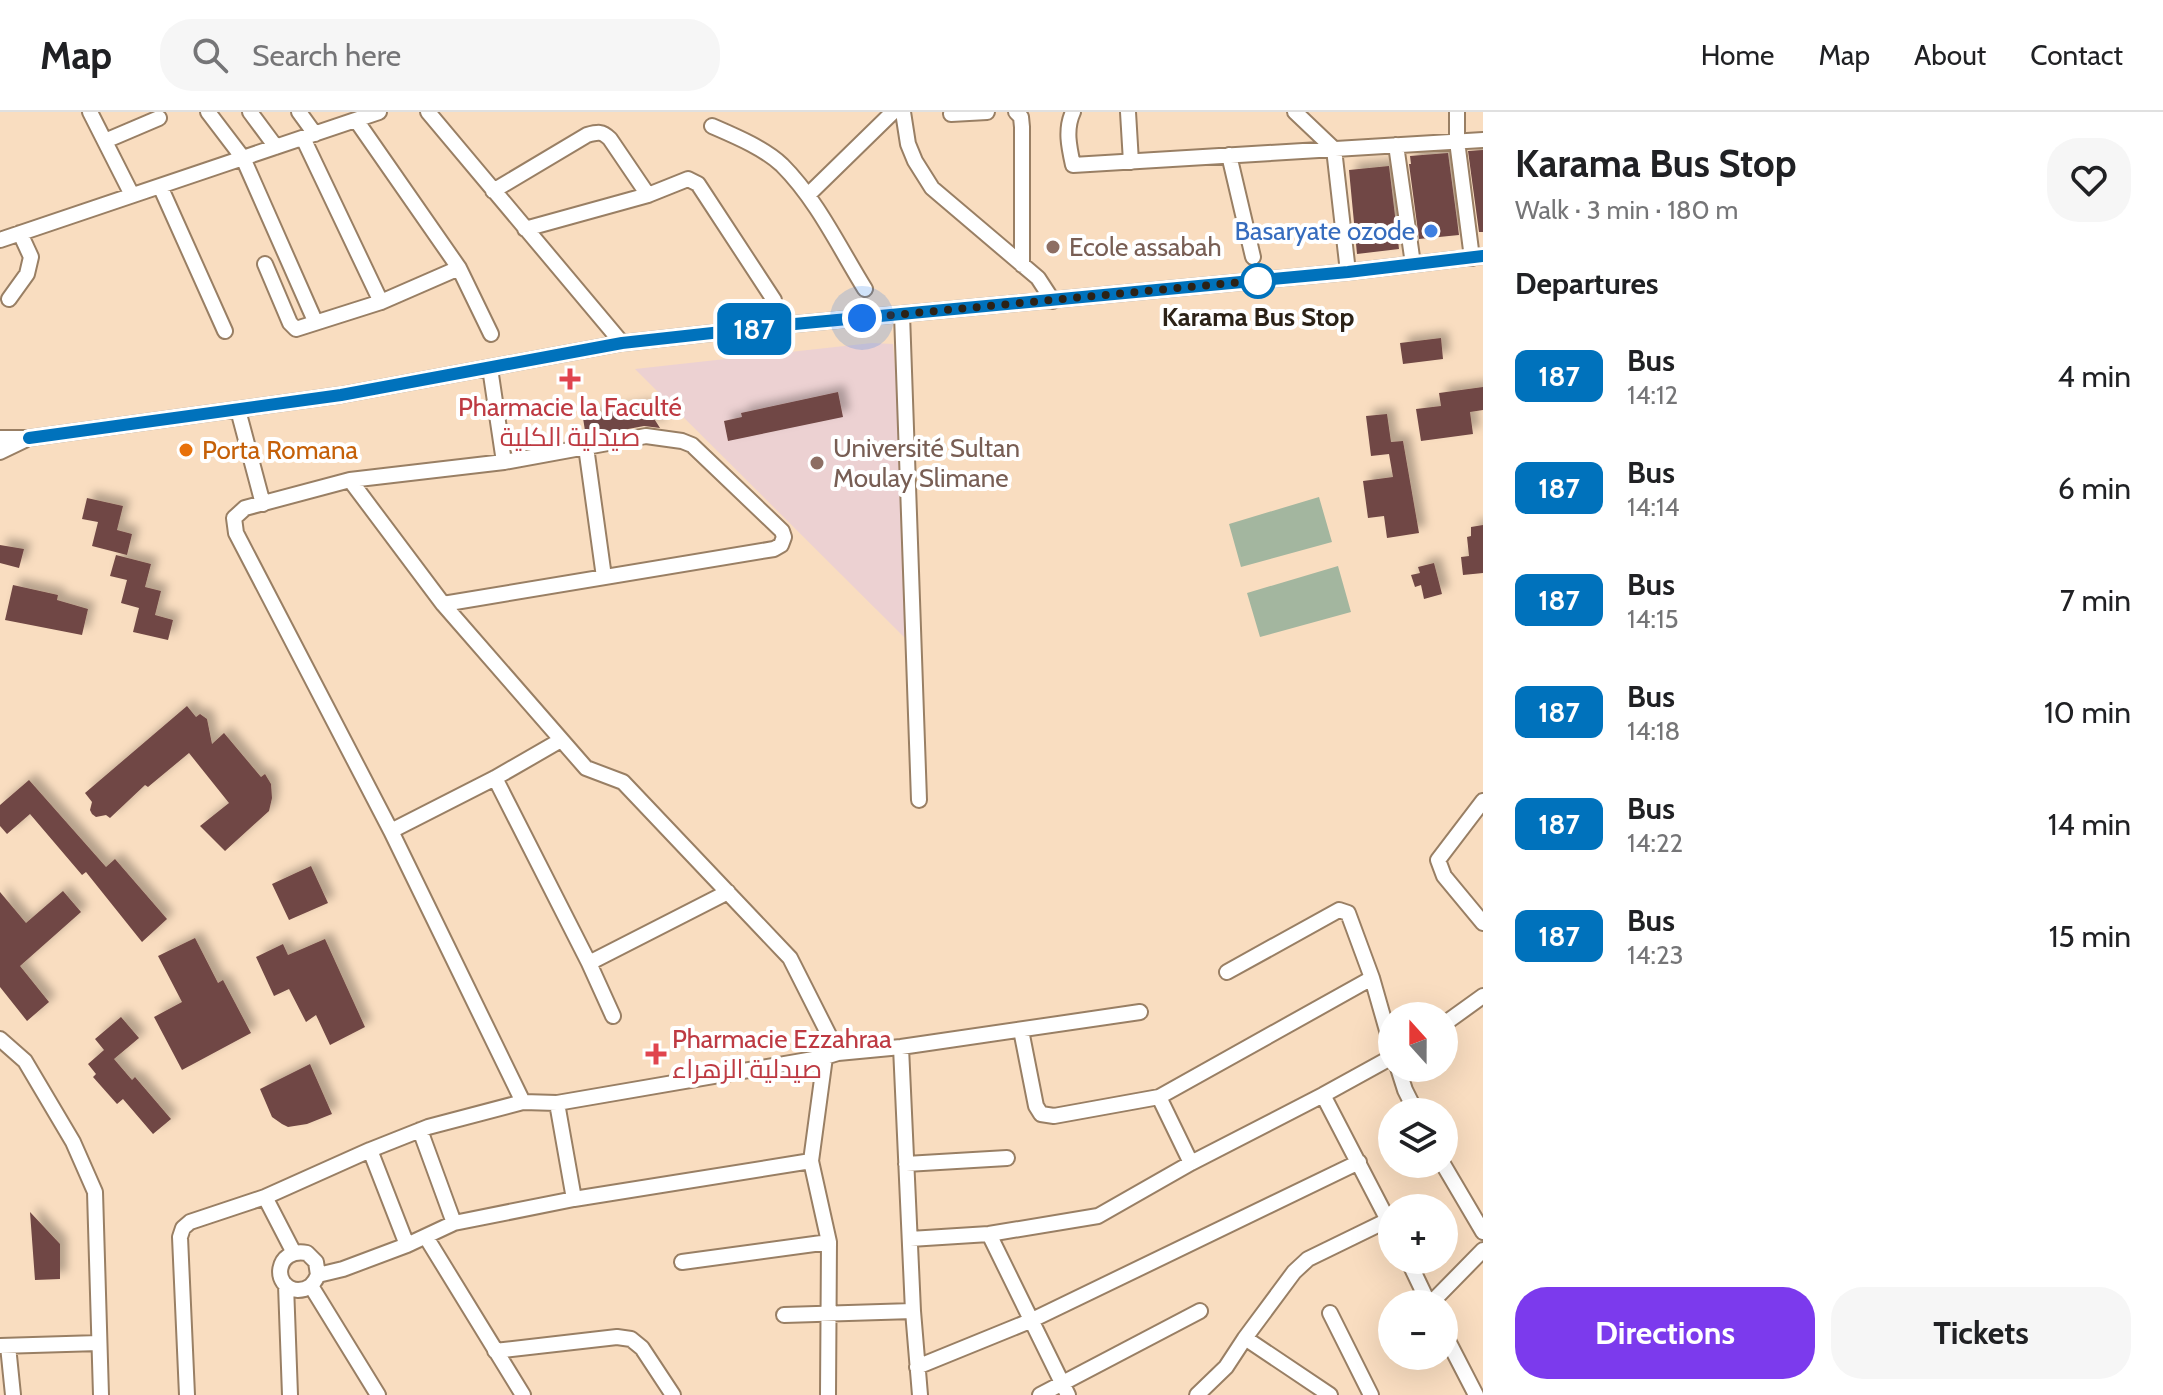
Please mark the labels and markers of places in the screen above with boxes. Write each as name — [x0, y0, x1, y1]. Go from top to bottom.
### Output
place label: Basaryate ozode — [1234, 215, 1415, 247]
marker: Basaryate ozode — [1422, 222, 1440, 240]
place label: Ecole assabah — [1069, 231, 1222, 263]
marker: Ecole assabah — [1044, 238, 1062, 256]
marker: Karama Bus Stop — [1241, 264, 1275, 298]
place label: Karama Bus Stop — [1162, 301, 1354, 333]
marker: Pharmacie la Faculté صيدلية الكلية — [561, 370, 579, 388]
place label: Pharmacie la Faculté صيدلية الكلية — [458, 391, 682, 453]
place label: Université Sultan Moulay Slimane — [833, 432, 1020, 494]
place label: Porta Romana — [202, 434, 358, 466]
marker: Porta Romana — [177, 441, 195, 459]
marker: Université Sultan Moulay Slimane — [808, 454, 826, 472]
place label: Pharmacie Ezzahraa صيدلية الزهراء — [672, 1023, 892, 1085]
marker: Pharmacie Ezzahraa صيدلية الزهراء — [647, 1045, 665, 1063]

